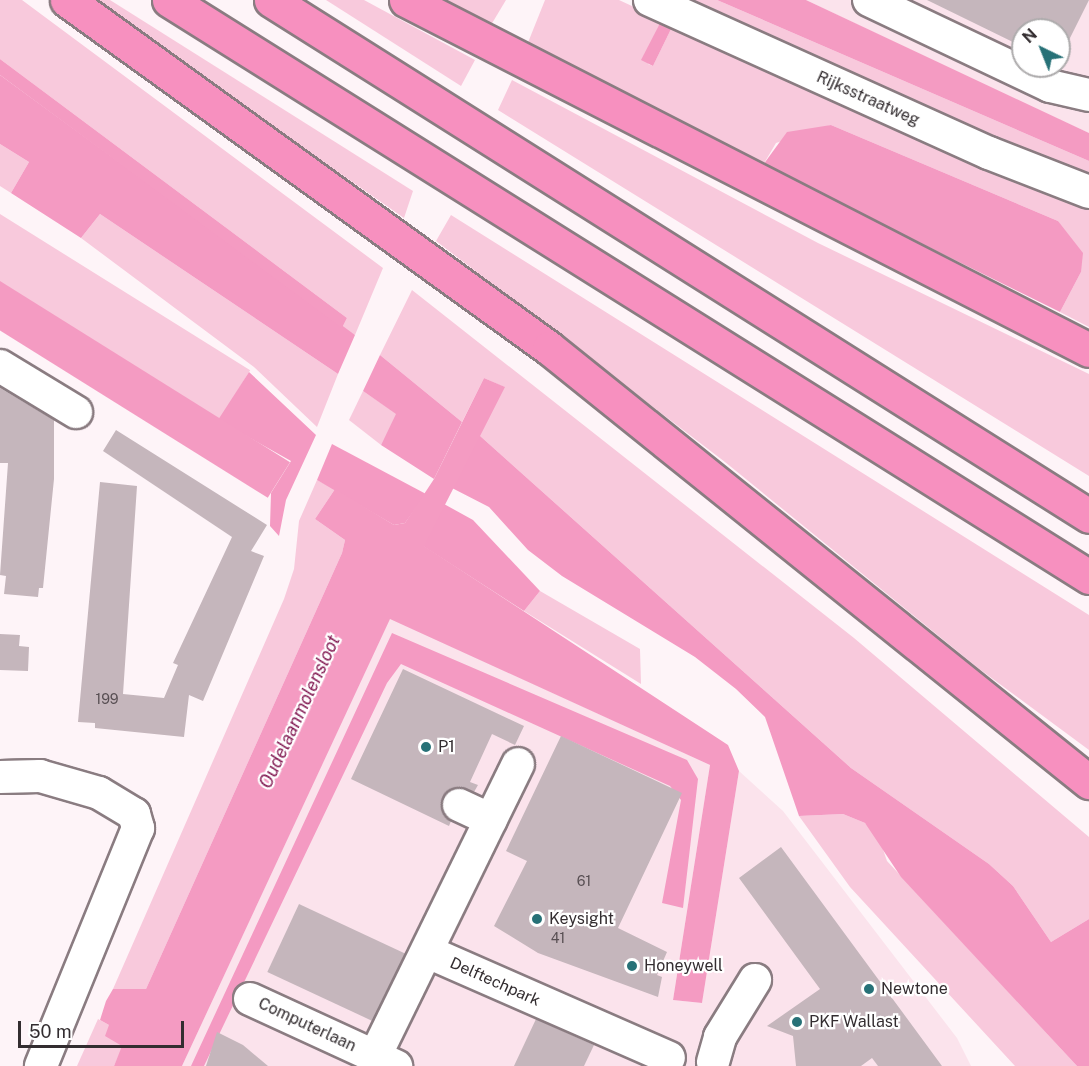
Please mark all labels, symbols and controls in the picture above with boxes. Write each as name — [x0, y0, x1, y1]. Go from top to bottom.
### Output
north arrow — [1011, 18, 1071, 78]
text: N — [1019, 25, 1041, 47]
street label: Rijksstraatweg — [813, 68, 923, 130]
water label: Oudelaanmolensloot — [255, 632, 345, 792]
house number: 199 — [95, 691, 119, 707]
place label: P1 — [438, 737, 455, 757]
marker: P1 — [419, 740, 433, 754]
house number: 61 — [577, 873, 591, 889]
place label: Keysight — [549, 909, 614, 929]
marker: Keysight — [530, 912, 544, 926]
house number: 41 — [551, 930, 565, 946]
street label: Delftechpark — [447, 954, 543, 1010]
place label: Honeywell — [644, 956, 723, 976]
marker: Honeywell — [625, 959, 639, 973]
place label: Newtone — [881, 979, 948, 999]
marker: Newtone — [862, 982, 876, 996]
street label: Computerlaan — [255, 994, 359, 1056]
scale bar — [21, 1009, 188, 1047]
place label: PKF Wallast — [809, 1012, 899, 1032]
marker: PKF Wallast — [790, 1015, 804, 1029]
text: 50 m — [29, 1021, 72, 1042]

